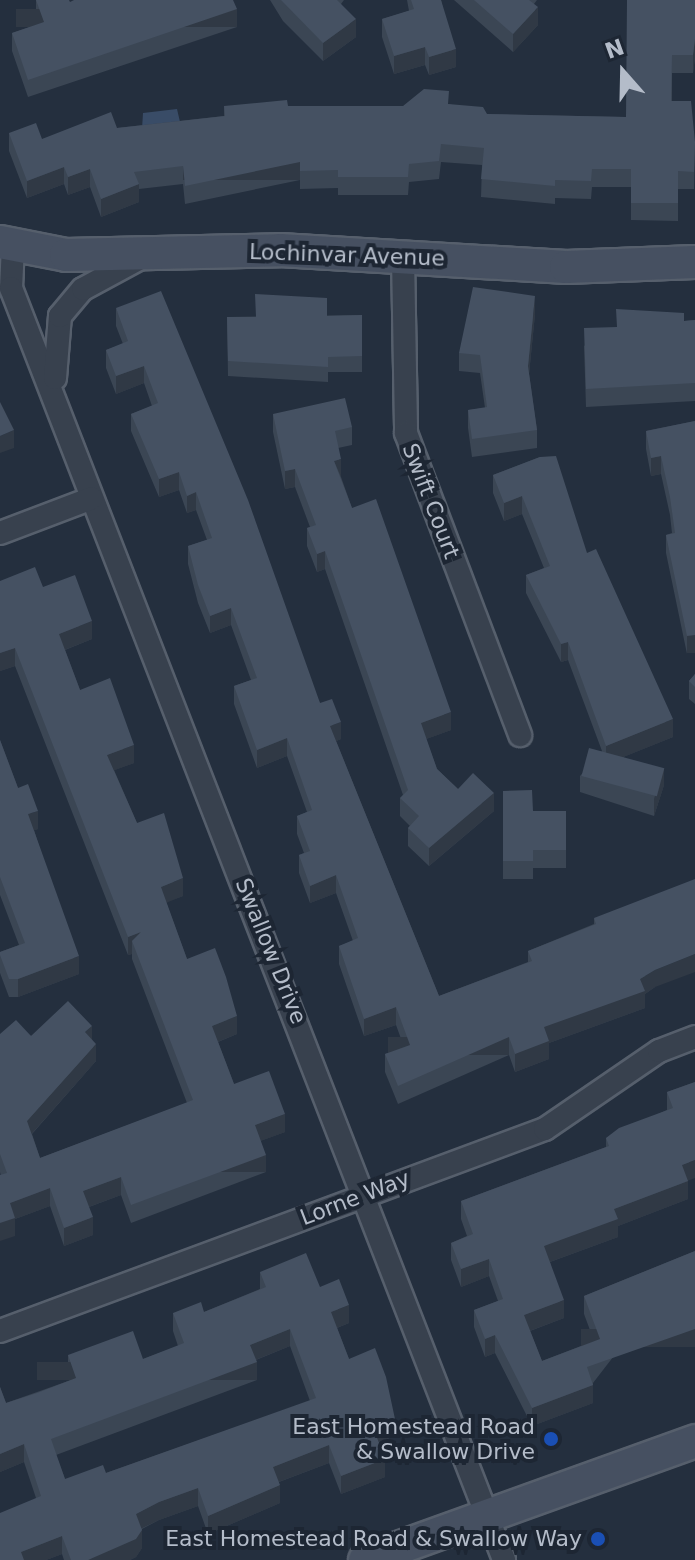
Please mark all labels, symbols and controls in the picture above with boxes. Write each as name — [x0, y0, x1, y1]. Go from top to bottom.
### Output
north arrow — [583, 32, 663, 112]
text: N — [602, 34, 628, 64]
street label: Lochinvar Avenue — [249, 238, 445, 272]
street label: Swift Court — [397, 440, 465, 562]
street label: Swallow Drive — [230, 874, 312, 1028]
street label: Lorne Way — [296, 1165, 414, 1231]
place label: East Homestead Road & Swallow Drive — [292, 1413, 535, 1464]
marker: East Homestead Road & Swallow Drive — [542, 1430, 560, 1448]
place label: East Homestead Road & Swallow Way — [165, 1526, 582, 1552]
marker: East Homestead Road & Swallow Way — [589, 1530, 607, 1548]

